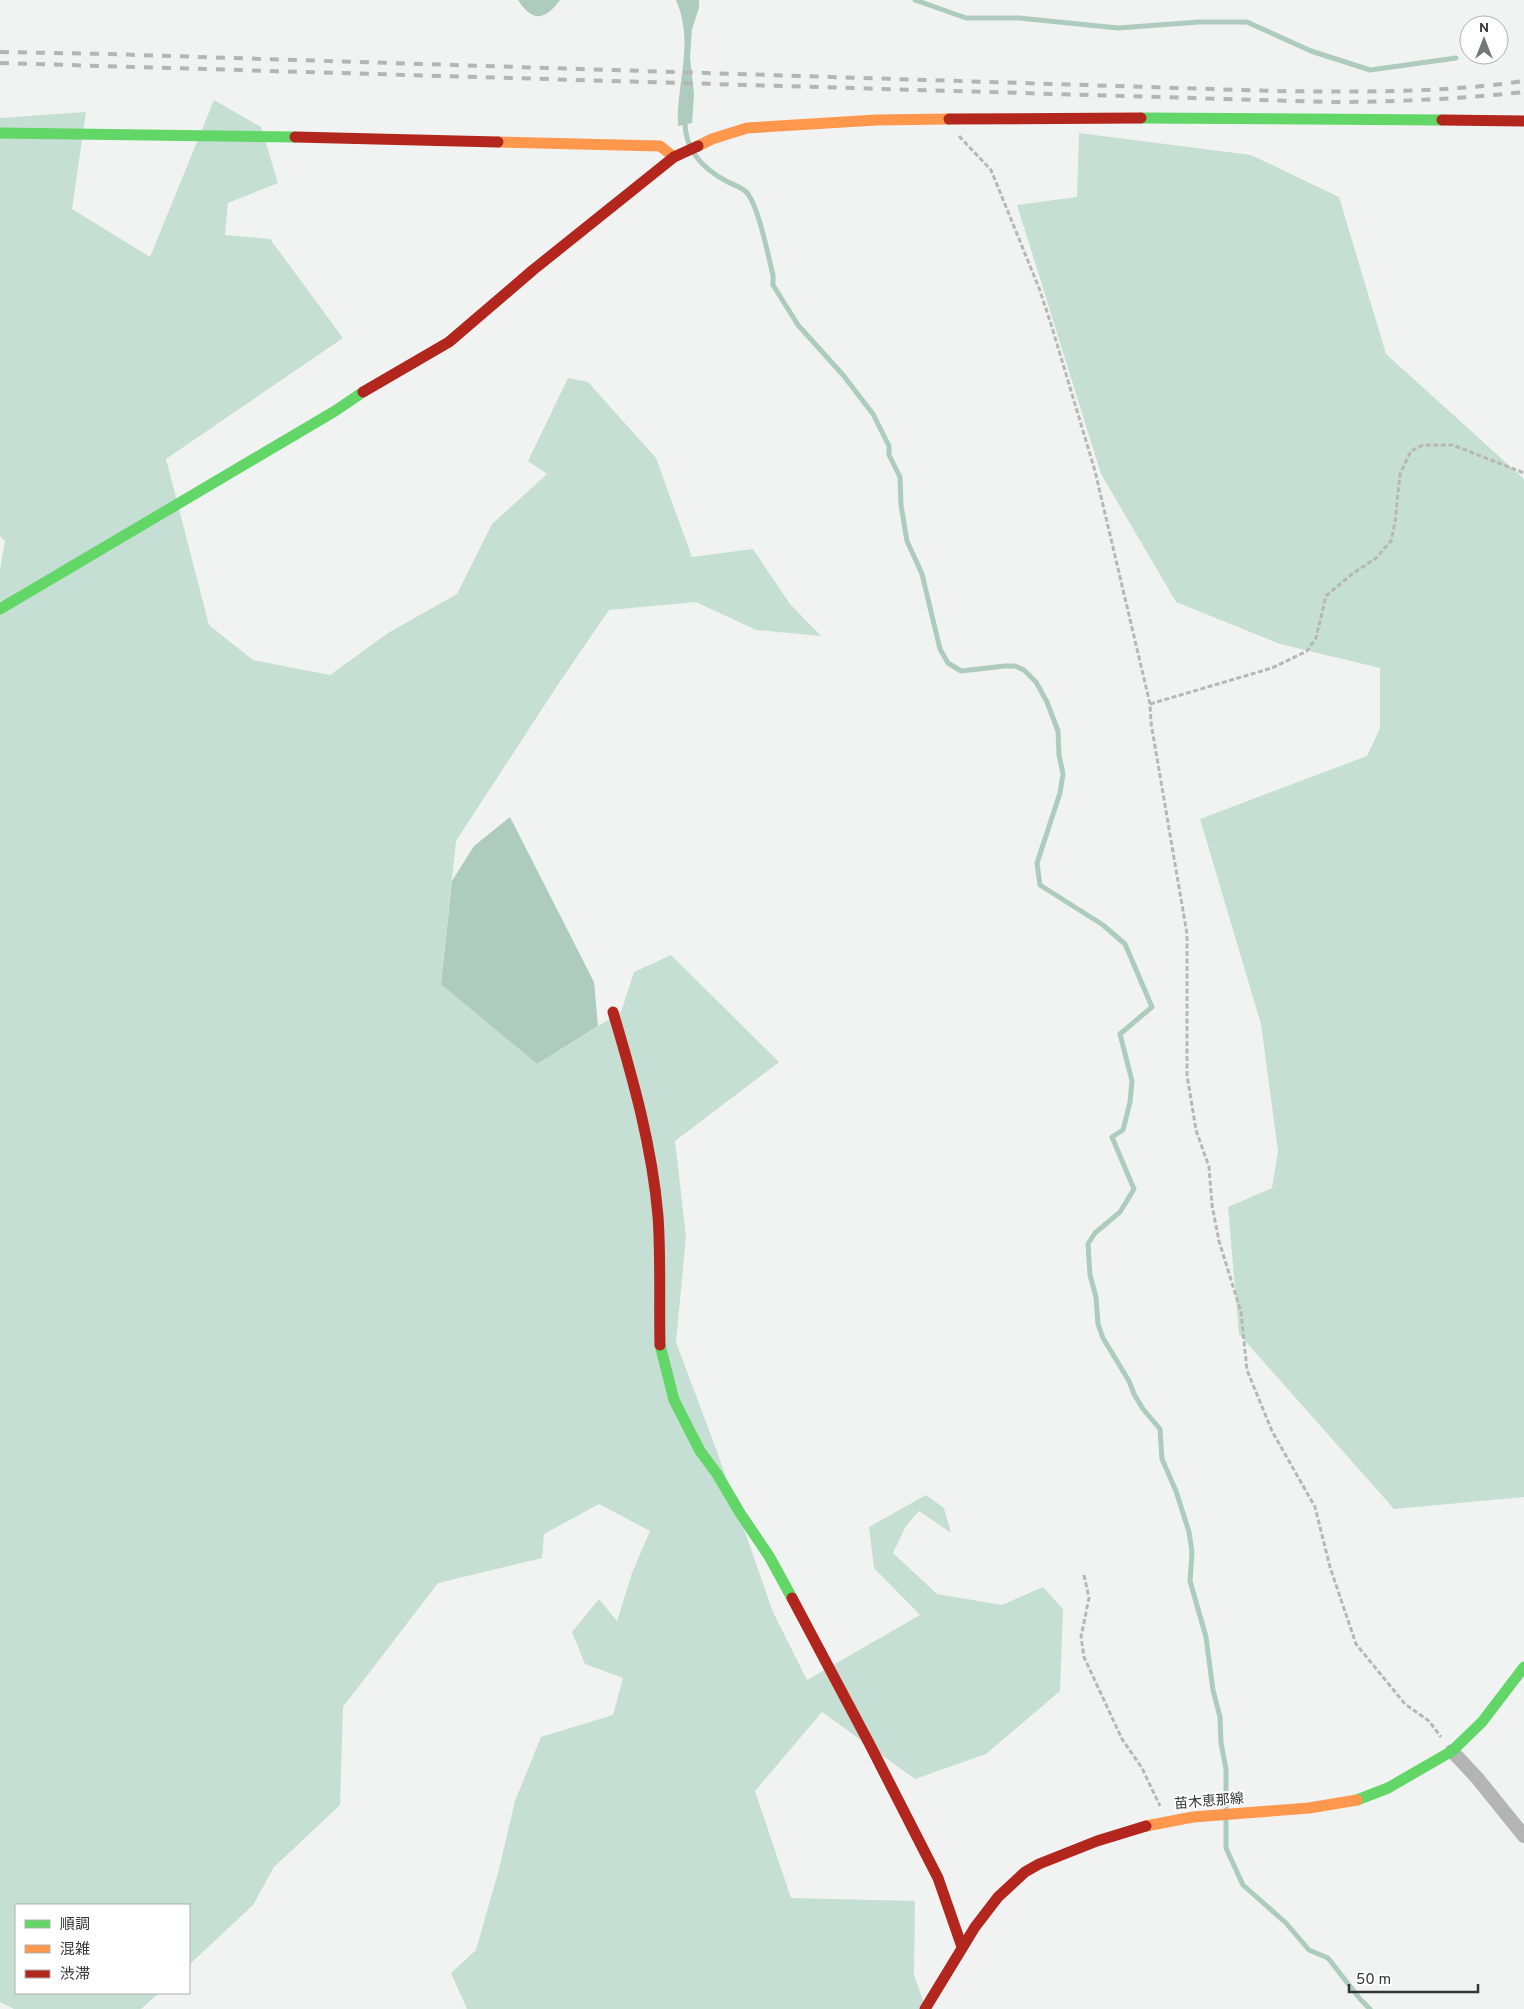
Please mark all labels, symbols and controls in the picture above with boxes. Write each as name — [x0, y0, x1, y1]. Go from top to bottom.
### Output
north arrow — [1459, 15, 1509, 65]
text: N — [1479, 20, 1489, 37]
street label: 苗木恵那線 — [1173, 1790, 1245, 1814]
legend — [15, 1904, 190, 1994]
text: 順調 — [60, 1916, 90, 1935]
text: 混雑 — [60, 1941, 90, 1960]
scale bar — [1349, 1962, 1478, 1994]
text: 渋滞 — [60, 1966, 90, 1985]
text: 50 m — [1356, 1971, 1391, 1990]

